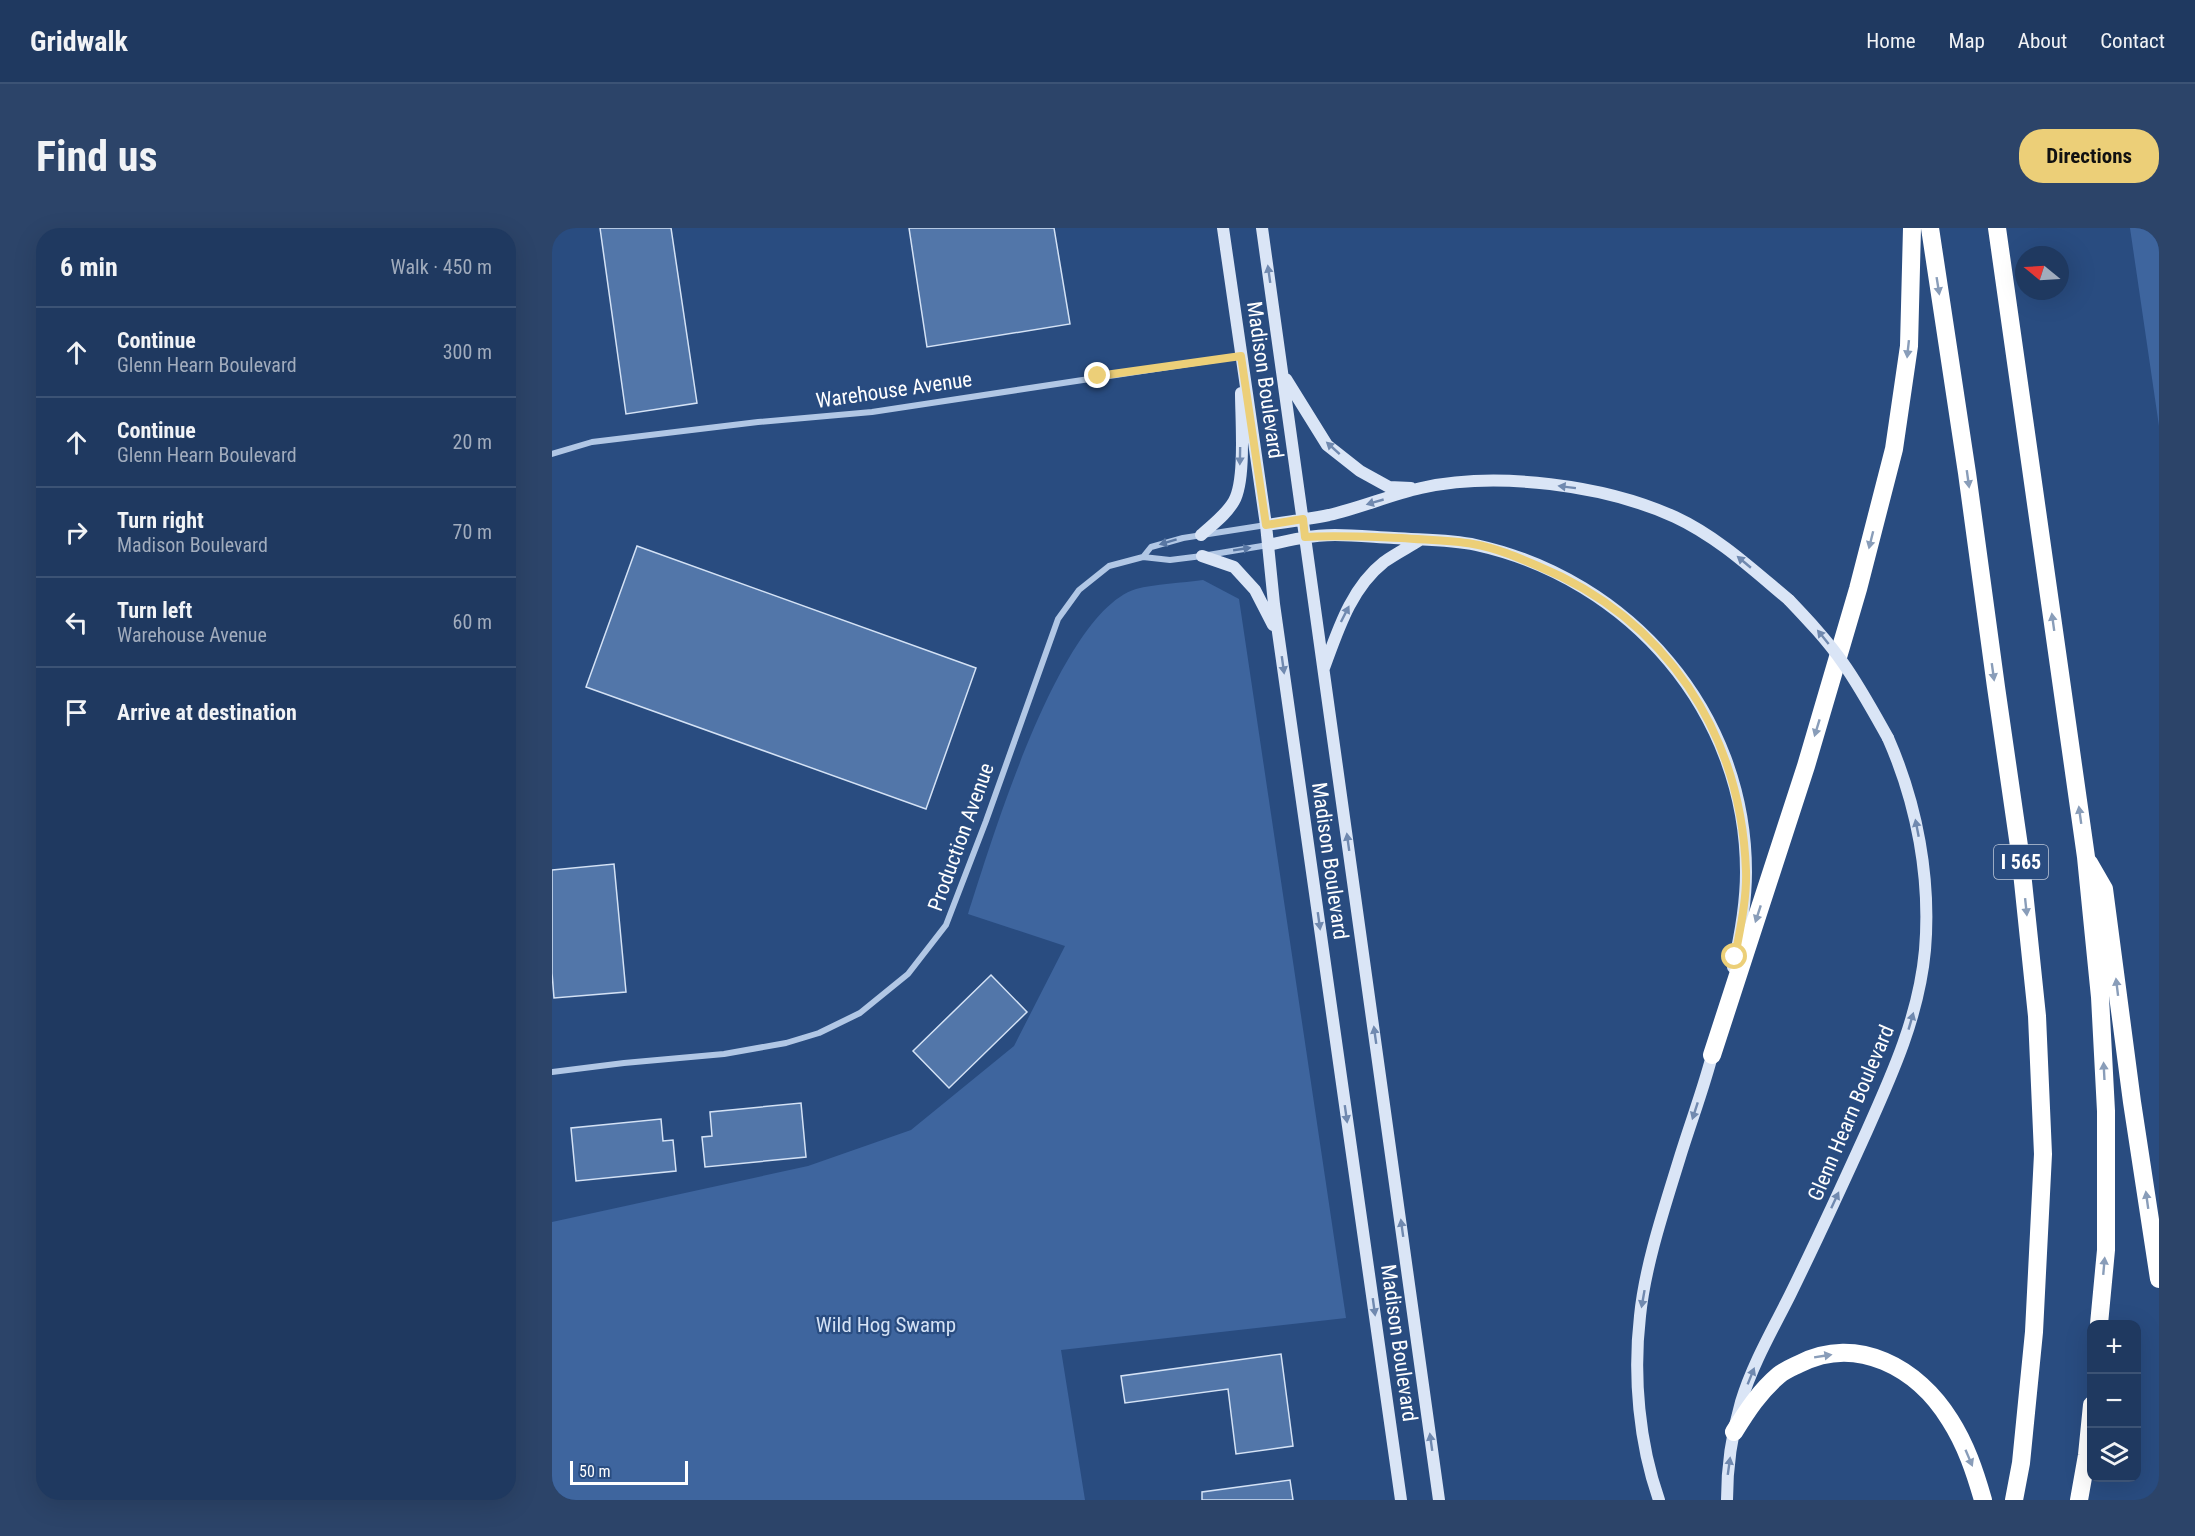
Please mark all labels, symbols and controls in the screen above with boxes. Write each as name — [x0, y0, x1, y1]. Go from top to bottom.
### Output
text: Gridwalk — [30, 25, 128, 58]
text: Home — [1866, 29, 1916, 53]
text: Map — [1949, 29, 1985, 53]
text: About — [2018, 29, 2067, 53]
text: Contact — [2100, 29, 2165, 53]
button: Directions — [2019, 129, 2159, 183]
text: Find us — [36, 132, 157, 181]
north arrow — [2015, 246, 2069, 300]
text: 6 min — [60, 252, 118, 282]
text: Walk · 450 m — [391, 255, 492, 279]
one-way arrow — [1264, 264, 1273, 283]
one-way arrow — [1934, 276, 1943, 295]
street label: Madison Boulevard — [1242, 300, 1288, 460]
text: Continue — [117, 328, 196, 353]
icon: ahead — [60, 336, 93, 369]
text: 300 m — [443, 340, 492, 364]
one-way arrow — [1903, 340, 1913, 359]
text: Glenn Hearn Boulevard — [117, 353, 297, 377]
route end — [1084, 362, 1110, 388]
street label: Warehouse Avenue — [814, 367, 974, 413]
text: Continue — [117, 418, 196, 443]
icon: ahead — [60, 426, 93, 459]
text: 20 m — [453, 430, 492, 454]
one-way arrow — [1325, 442, 1341, 455]
text: Glenn Hearn Boulevard — [117, 443, 297, 467]
one-way arrow — [1235, 447, 1245, 466]
one-way arrow — [1963, 469, 1972, 488]
one-way arrow — [1557, 483, 1576, 492]
one-way arrow — [1366, 497, 1384, 507]
text: Turn right — [117, 508, 204, 533]
icon: right — [60, 516, 93, 549]
text: 70 m — [453, 520, 492, 544]
one-way arrow — [1865, 531, 1875, 550]
text: Madison Boulevard — [117, 533, 268, 557]
one-way arrow — [1158, 538, 1176, 547]
one-way arrow — [1233, 544, 1252, 553]
one-way arrow — [1737, 556, 1752, 569]
text: Turn left — [117, 598, 192, 623]
icon: left — [60, 606, 93, 639]
one-way arrow — [1341, 606, 1350, 623]
text: 60 m — [453, 610, 492, 634]
one-way arrow — [2048, 612, 2057, 631]
text: Warehouse Avenue — [117, 623, 267, 647]
one-way arrow — [1817, 629, 1829, 644]
one-way arrow — [1278, 656, 1287, 675]
one-way arrow — [1989, 662, 1998, 681]
icon: arrive — [60, 696, 93, 729]
text: Arrive at destination — [117, 700, 297, 725]
one-way arrow — [1812, 719, 1821, 737]
street label: Production Avenue — [923, 760, 999, 914]
street label: Madison Boulevard — [1307, 781, 1353, 941]
one-way arrow — [2076, 805, 2085, 824]
one-way arrow — [1912, 818, 1921, 837]
one-way arrow — [1343, 832, 1352, 851]
road number: I 565 — [1994, 845, 2048, 879]
one-way arrow — [2021, 897, 2031, 916]
one-way arrow — [1753, 905, 1762, 923]
one-way arrow — [1314, 911, 1323, 930]
route start — [1721, 943, 1747, 969]
one-way arrow — [2112, 977, 2122, 996]
one-way arrow — [1907, 1012, 1916, 1030]
street label: Glenn Hearn Boulevard — [1803, 1021, 1899, 1205]
one-way arrow — [1370, 1025, 1379, 1044]
one-way arrow — [2100, 1062, 2109, 1081]
one-way arrow — [1689, 1102, 1699, 1120]
one-way arrow — [1342, 1104, 1351, 1123]
one-way arrow — [2142, 1191, 2151, 1210]
one-way arrow — [1831, 1192, 1840, 1209]
one-way arrow — [1397, 1219, 1406, 1238]
one-way arrow — [2099, 1257, 2109, 1276]
street label: Madison Boulevard — [1376, 1263, 1422, 1423]
one-way arrow — [1638, 1289, 1647, 1308]
one-way arrow — [1370, 1297, 1379, 1316]
park label: Wild Hog Swamp — [816, 1313, 956, 1337]
map controls — [2087, 1320, 2141, 1482]
button: + — [2087, 1320, 2141, 1374]
one-way arrow — [1813, 1351, 1832, 1360]
one-way arrow — [1746, 1367, 1756, 1385]
button: − — [2087, 1374, 2141, 1428]
button: layers — [2087, 1428, 2141, 1482]
one-way arrow — [1427, 1432, 1436, 1451]
one-way arrow — [1964, 1449, 1974, 1467]
one-way arrow — [1725, 1456, 1734, 1475]
scale bar — [570, 1458, 688, 1486]
text: 50 m — [579, 1462, 611, 1481]

